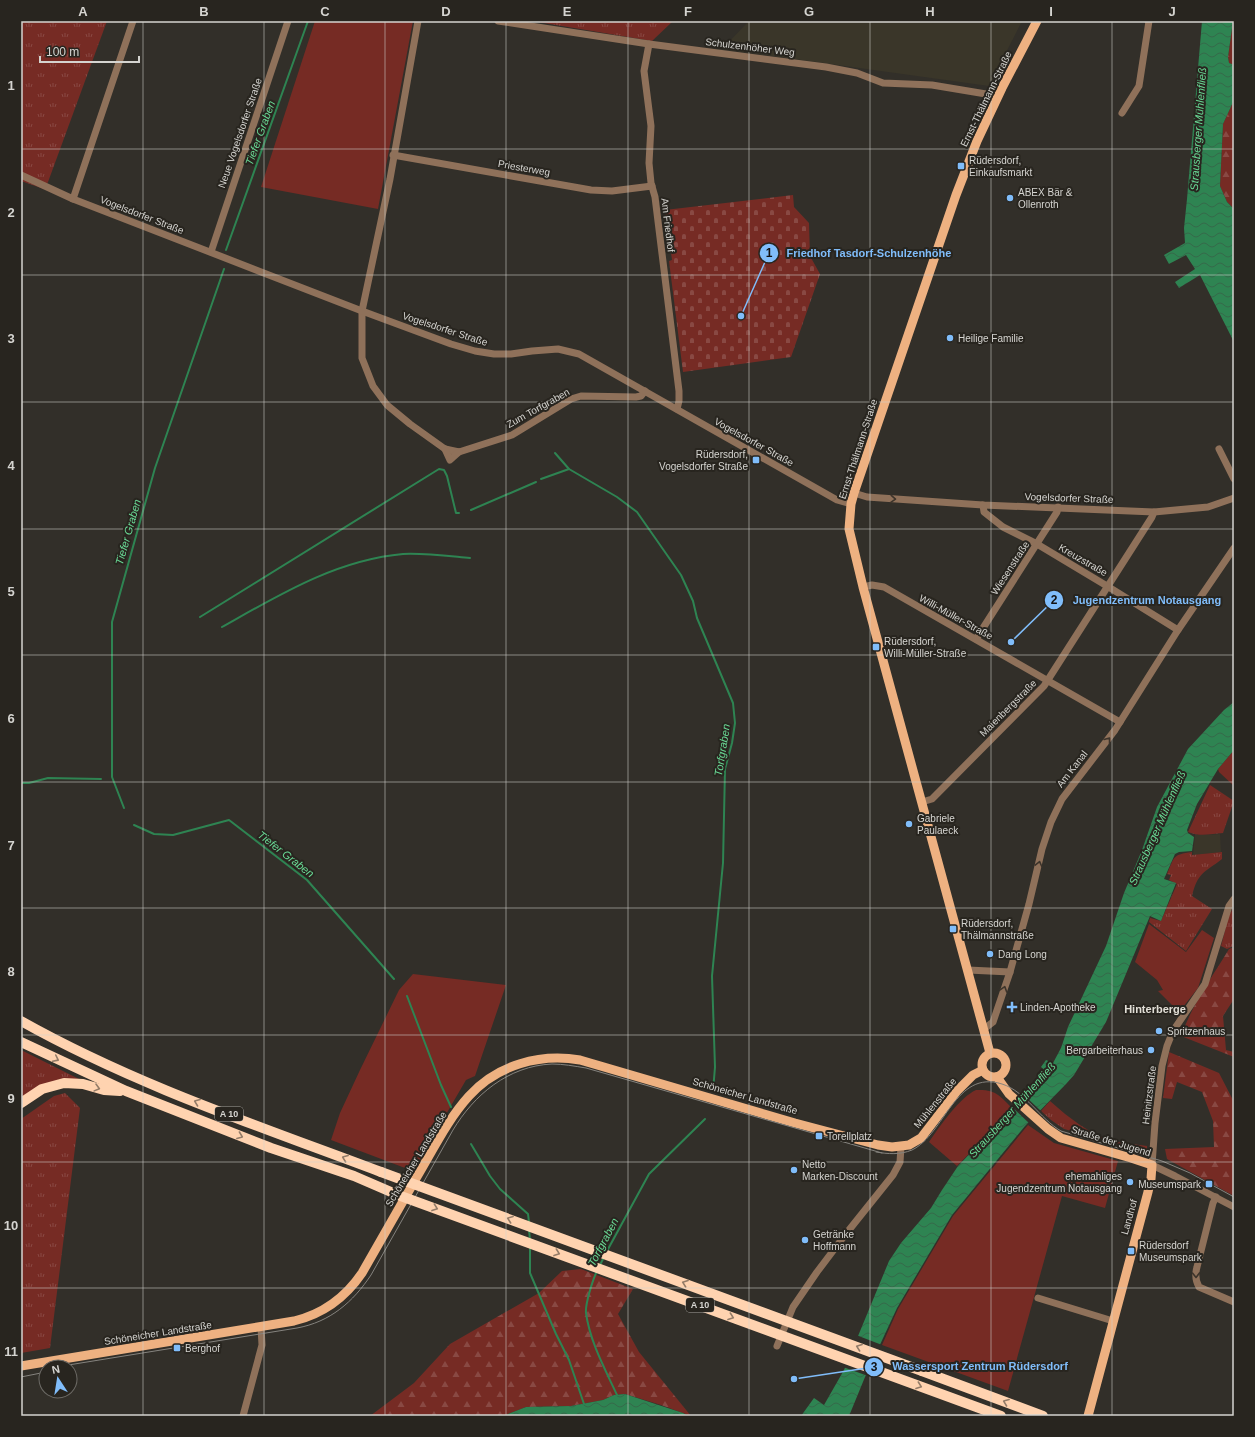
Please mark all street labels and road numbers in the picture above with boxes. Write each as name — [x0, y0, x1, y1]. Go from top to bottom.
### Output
street label: Schulzenhöher Weg — [705, 36, 795, 58]
street label: Ernst-Thälmann-Straße — [958, 49, 1014, 148]
street label: Neue Vogelsdorfer Straße — [216, 76, 264, 189]
street label: Priesterweg — [497, 158, 551, 178]
street label: Vogelsdorfer Straße — [99, 194, 186, 236]
street label: Am Friedhof — [659, 197, 677, 253]
street label: Vogelsdorfer Straße — [401, 310, 489, 348]
street label: Zum Torfgraben — [505, 386, 571, 430]
street label: Ernst-Thälmann-Straße — [837, 397, 880, 500]
street label: Vogelsdorfer Straße — [712, 416, 796, 469]
street label: Vogelsdorfer Straße — [1024, 491, 1114, 505]
street label: Wiesenstraße — [989, 539, 1032, 597]
street label: Kreuzstraße — [1057, 542, 1110, 579]
street label: Willi-Müller-Straße — [917, 592, 995, 642]
street label: Maienbergstraße — [977, 677, 1039, 739]
street label: Am Kanal — [1054, 749, 1090, 789]
street label: Heinitzstraße — [1140, 1065, 1158, 1125]
street label: Mühlenstraße — [911, 1075, 959, 1130]
street label: Schöneicher Landstraße — [691, 1076, 799, 1116]
road number: A 10 — [215, 1107, 243, 1121]
street label: Schöneicher Landstraße — [383, 1109, 449, 1209]
street label: Straße der Jugend — [1070, 1124, 1152, 1158]
street label: Landhof — [1119, 1198, 1139, 1236]
road number: A 10 — [686, 1298, 714, 1312]
street label: Schöneicher Landstraße — [103, 1319, 213, 1347]

